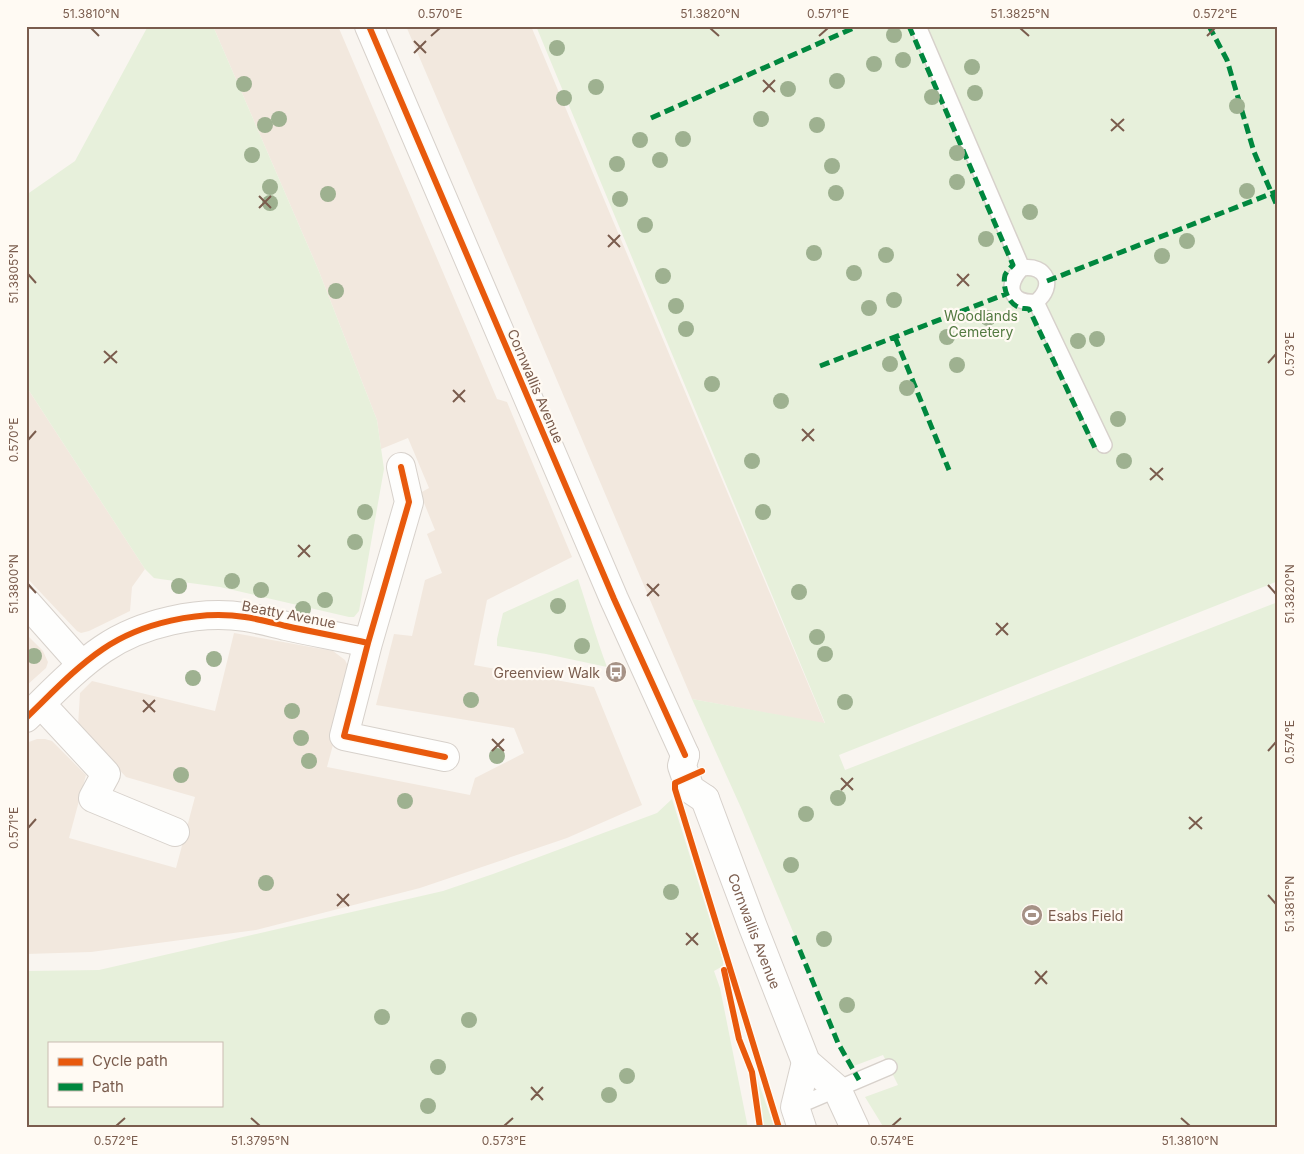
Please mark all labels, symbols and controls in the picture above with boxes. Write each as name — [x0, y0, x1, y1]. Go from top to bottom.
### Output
text: 51.3810°N — [62, 6, 120, 21]
text: 0.570°E — [418, 6, 462, 21]
text: 51.3820°N — [680, 6, 740, 21]
text: 0.571°E — [807, 6, 849, 21]
text: 51.3825°N — [990, 6, 1050, 21]
text: 0.572°E — [1193, 6, 1237, 21]
text: 51.3805°N — [6, 244, 21, 304]
park label: Woodlands Cemetery — [944, 307, 1018, 340]
street label: Cornwallis Avenue — [504, 326, 568, 446]
text: 0.573°E — [1282, 332, 1297, 376]
text: 0.570°E — [6, 418, 21, 462]
text: 51.3800°N — [6, 554, 21, 614]
text: 51.3820°N — [1282, 564, 1297, 624]
street label: Beatty Avenue — [241, 597, 337, 631]
bus stop icon: Greenview Walk — [604, 660, 628, 684]
place label: Greenview Walk — [494, 664, 600, 681]
text: 0.574°E — [1282, 720, 1297, 764]
text: 0.571°E — [6, 807, 21, 849]
street label: Cornwallis Avenue — [725, 871, 785, 991]
text: 51.3815°N — [1282, 876, 1297, 932]
sports icon: Esabs Field — [1020, 903, 1044, 927]
place label: Esabs Field — [1048, 907, 1123, 924]
legend — [48, 1042, 222, 1106]
text: Cycle path — [92, 1051, 168, 1070]
text: Path — [92, 1077, 124, 1096]
text: 0.572°E — [94, 1133, 138, 1148]
text: 51.3795°N — [231, 1133, 289, 1148]
text: 0.573°E — [482, 1133, 526, 1148]
text: 0.574°E — [870, 1133, 914, 1148]
text: 51.3810°N — [1161, 1133, 1219, 1148]

